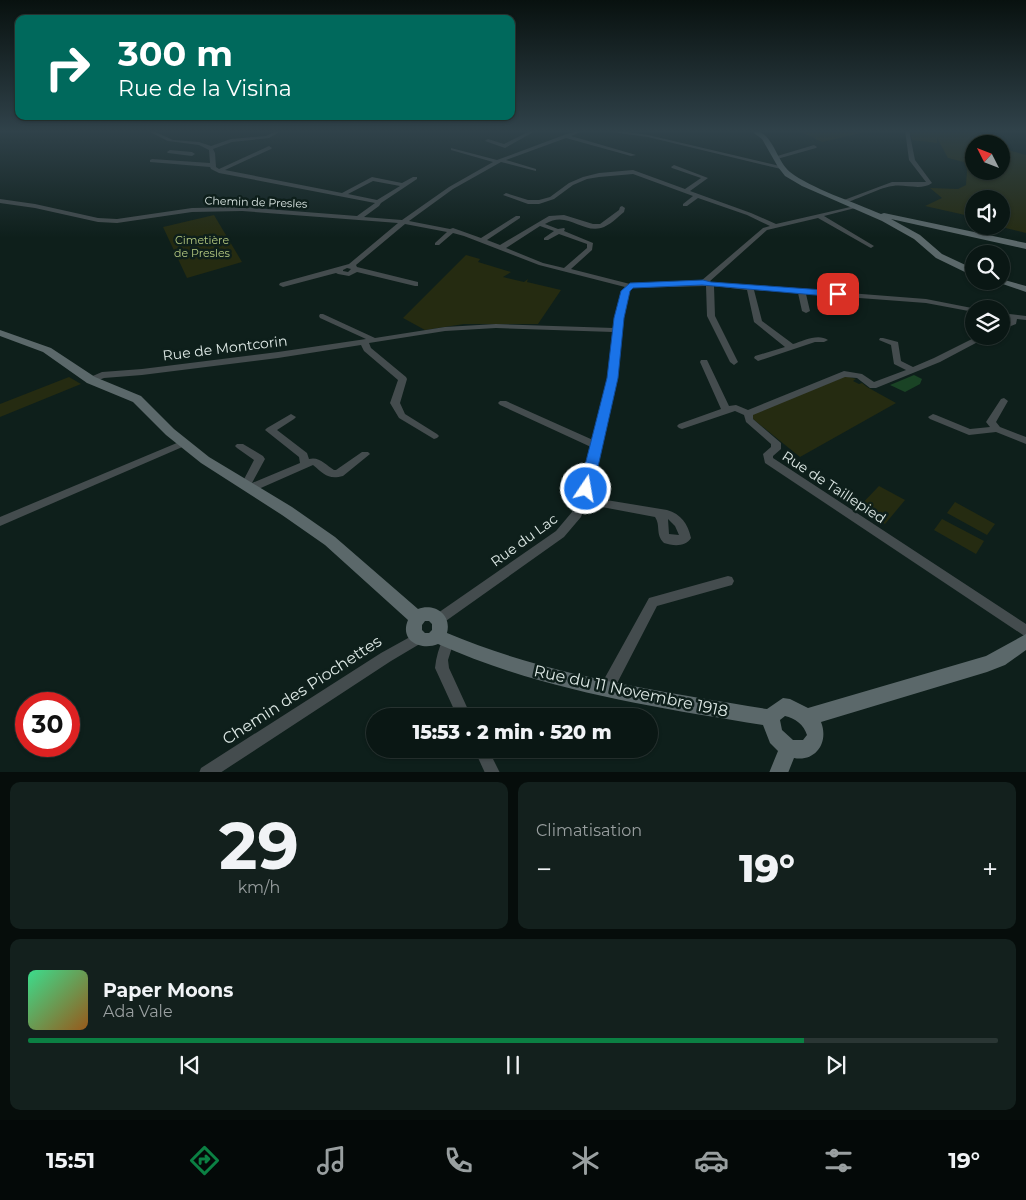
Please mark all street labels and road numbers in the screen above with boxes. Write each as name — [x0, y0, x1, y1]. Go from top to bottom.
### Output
street label: Chemin de Presles — [204, 193, 308, 211]
street label: Rue de Montcorin — [162, 331, 288, 365]
street label: Rue de Taillepied — [779, 447, 889, 527]
street label: Rue du Lac — [487, 510, 561, 570]
street label: Chemin des Piochettes — [219, 631, 385, 749]
street label: Rue du 11 Novembre 1918 — [532, 661, 730, 721]

